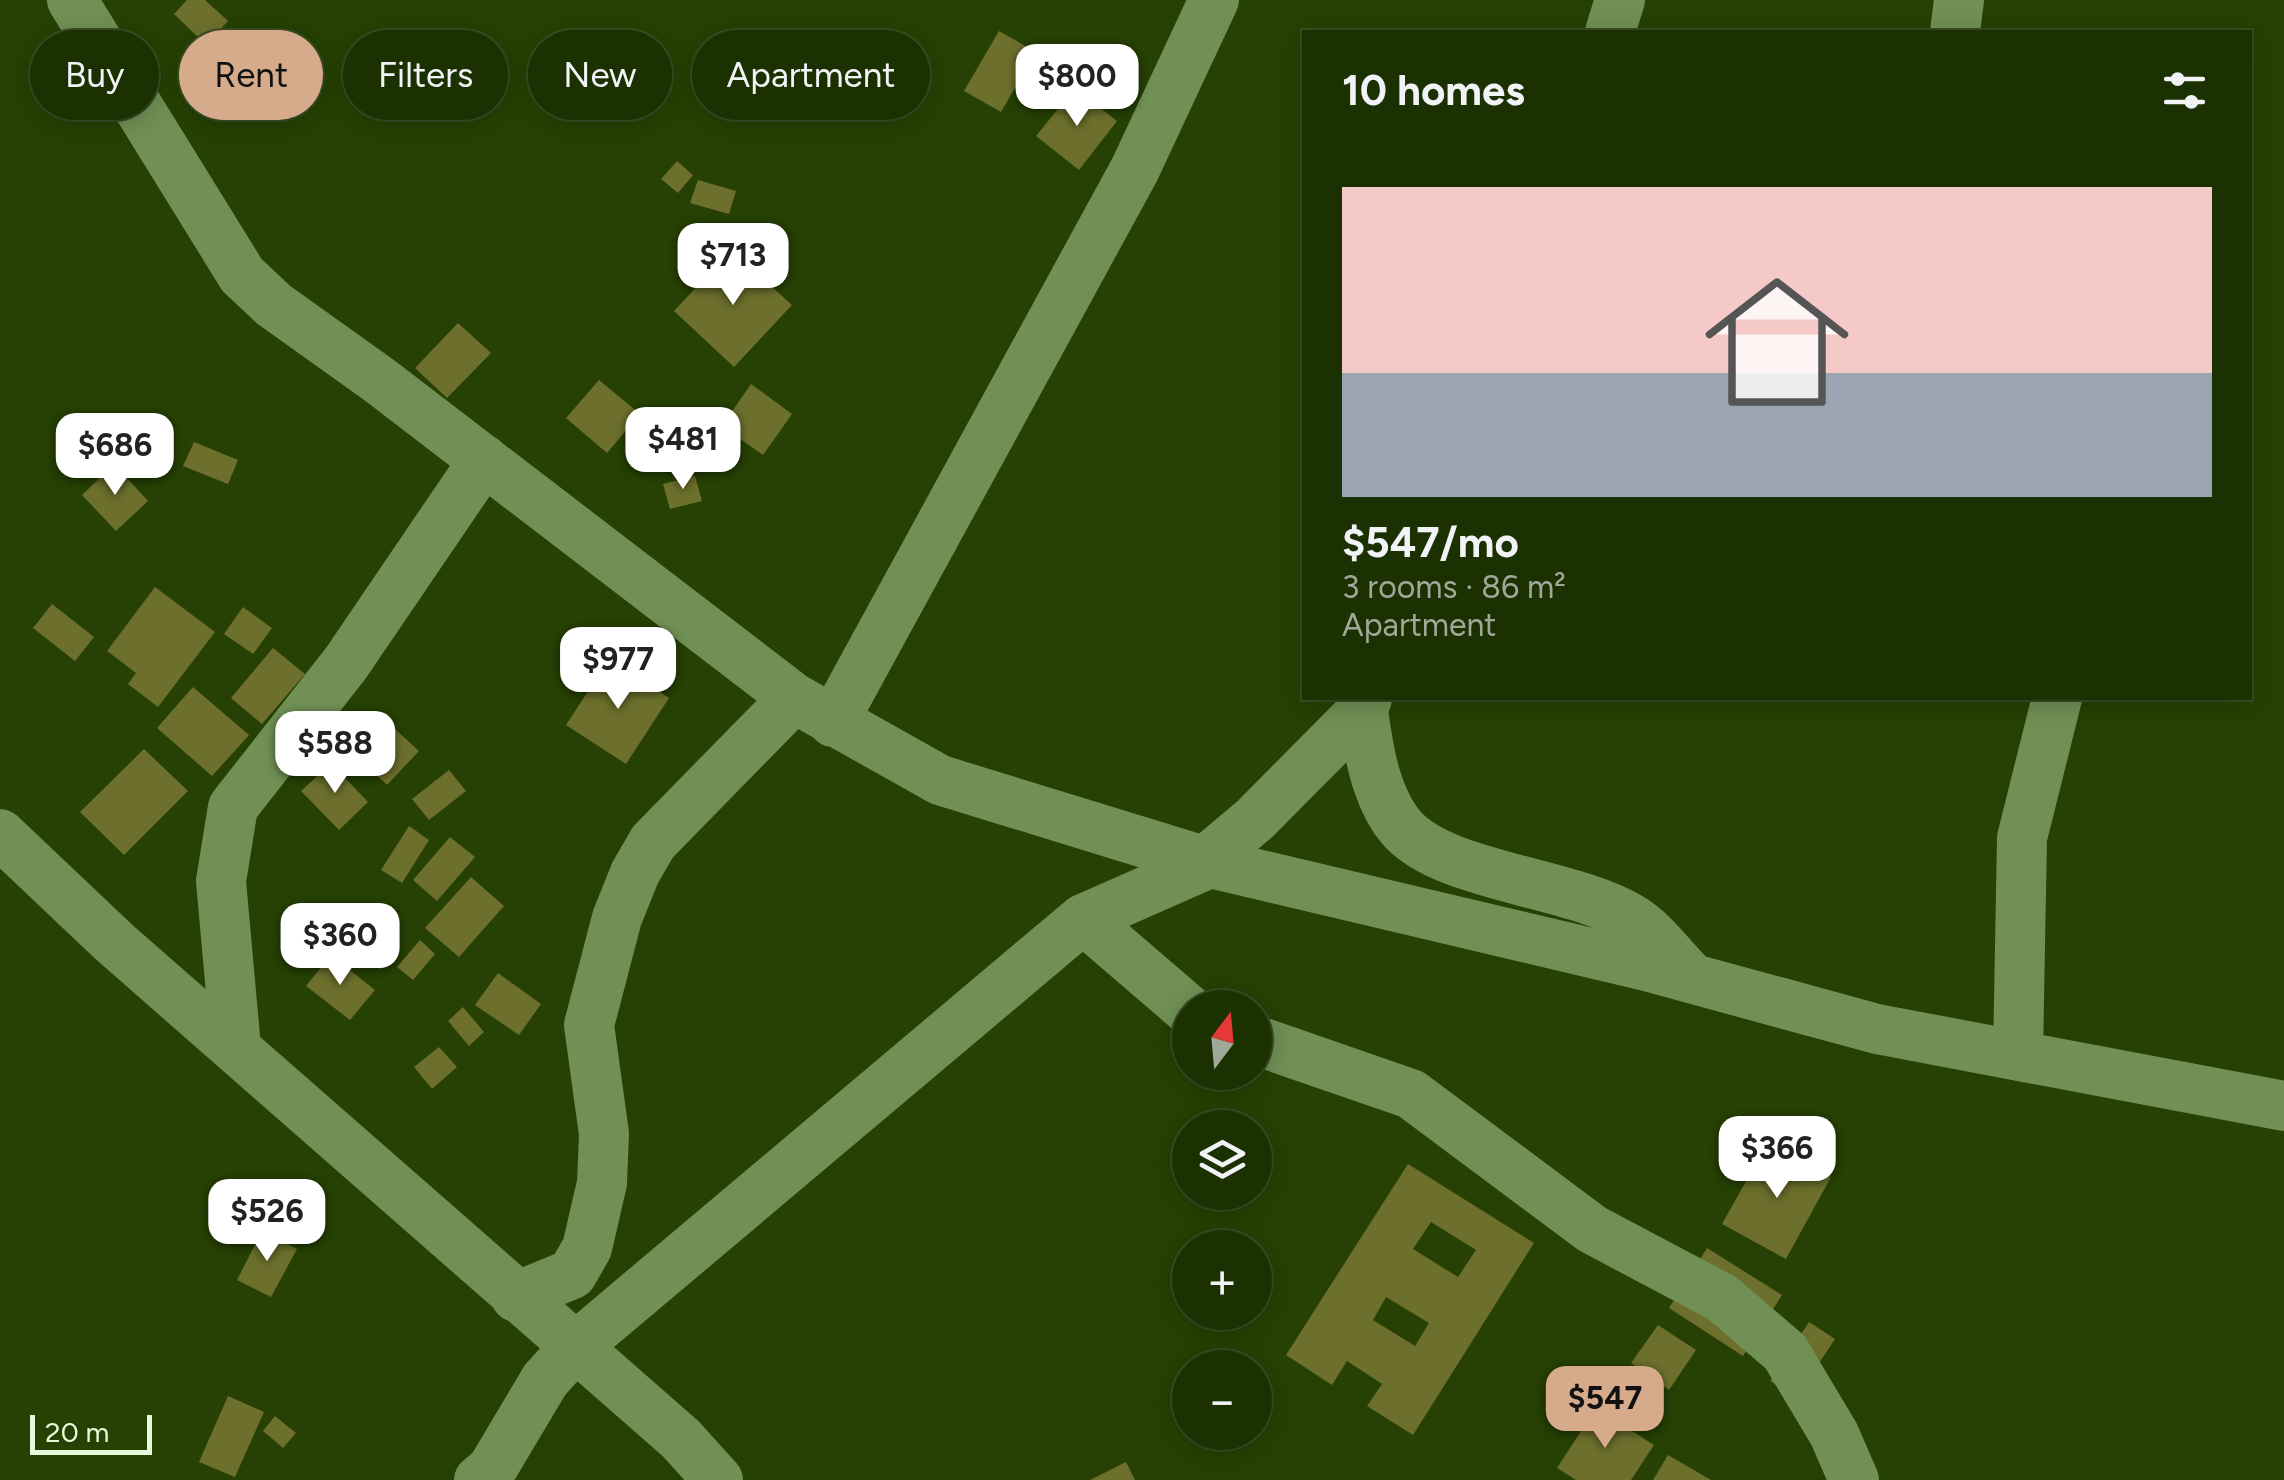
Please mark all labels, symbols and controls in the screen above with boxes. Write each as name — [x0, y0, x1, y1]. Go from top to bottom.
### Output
chip: Buy — [30, 30, 159, 120]
chip: Rent — [179, 30, 323, 120]
chip: Filters — [343, 30, 508, 120]
chip: New — [528, 30, 672, 120]
chip: Apartment — [692, 30, 930, 120]
pin: $800 — [1018, 44, 1136, 129]
text: $800 — [1038, 57, 1116, 95]
icon: filters — [2157, 63, 2212, 118]
text: 10 homes — [1342, 65, 1525, 116]
pin: $713 — [674, 223, 792, 308]
text: $713 — [700, 236, 766, 274]
icon: home — [1687, 252, 1867, 432]
pin: $481 — [624, 407, 742, 492]
pin: $686 — [56, 413, 174, 498]
text: $481 — [647, 420, 719, 458]
text: $686 — [78, 426, 152, 464]
text: $547/mo — [1342, 517, 1519, 568]
text: 3 rooms · 86 m² — [1342, 568, 1566, 606]
text: Apartment — [1342, 606, 1496, 644]
pin: $977 — [559, 627, 677, 712]
text: $977 — [582, 640, 654, 678]
pin: $588 — [276, 711, 394, 796]
text: $588 — [297, 724, 373, 762]
pin: $360 — [281, 903, 399, 988]
text: $360 — [303, 916, 377, 954]
north arrow — [1172, 990, 1272, 1090]
map controls — [1172, 990, 1272, 1450]
button: layers — [1172, 1110, 1272, 1210]
pin: $366 — [1718, 1116, 1836, 1201]
text: $366 — [1741, 1129, 1813, 1167]
pin: $526 — [208, 1179, 326, 1264]
text: $526 — [230, 1192, 304, 1230]
button: + — [1172, 1230, 1272, 1330]
button: − — [1172, 1350, 1272, 1450]
pin: $547 — [1546, 1366, 1664, 1451]
text: $547 — [1568, 1379, 1642, 1417]
scale bar — [30, 1410, 152, 1454]
text: 20 m — [45, 1415, 109, 1449]

